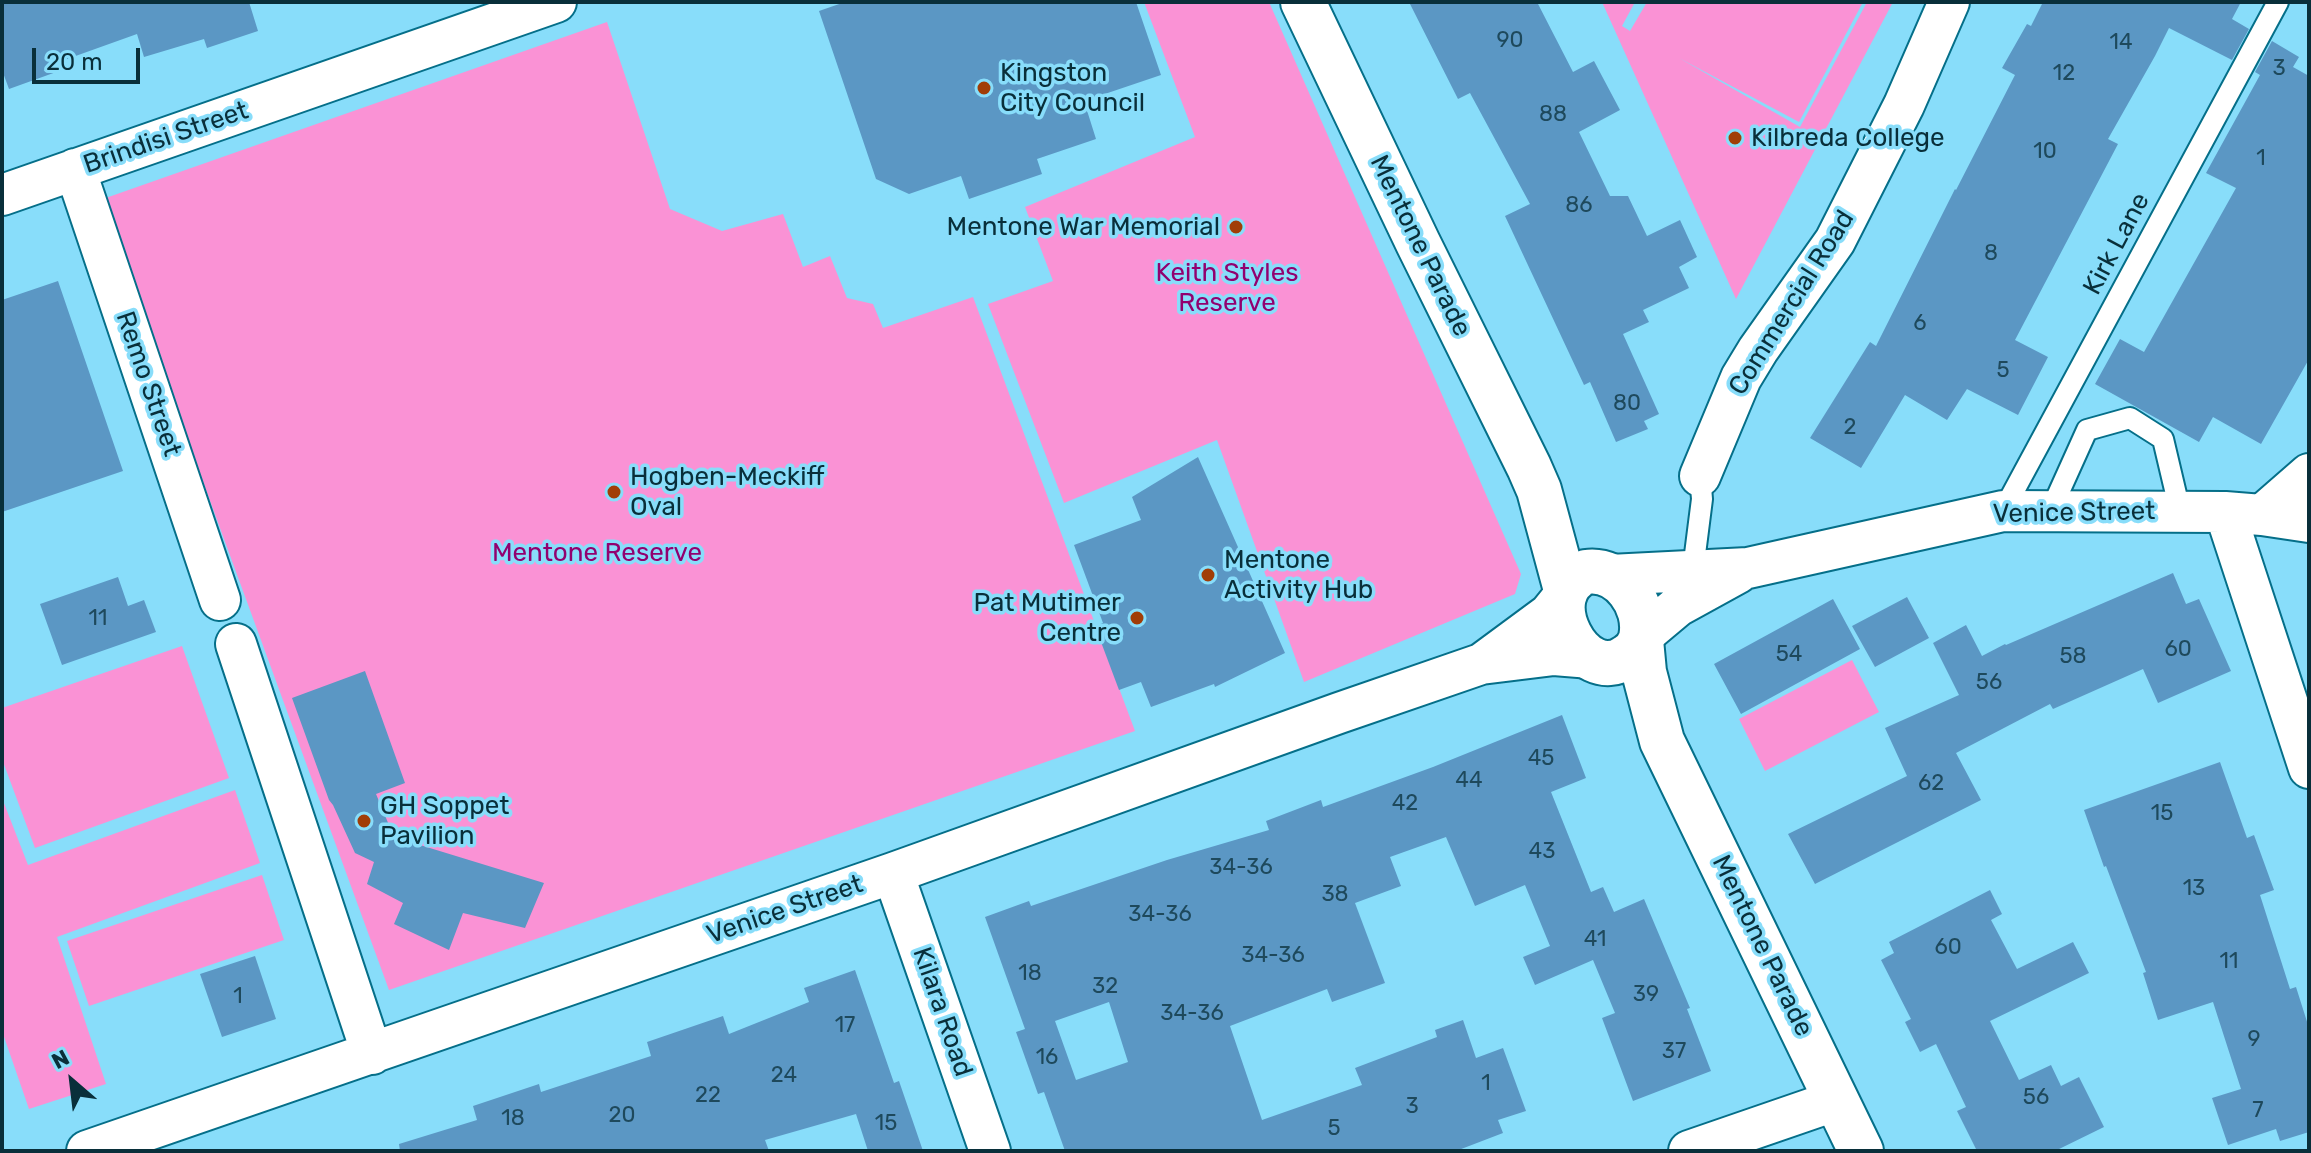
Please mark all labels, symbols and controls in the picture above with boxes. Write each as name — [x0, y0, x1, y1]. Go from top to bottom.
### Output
house number: 90 — [1496, 28, 1524, 54]
house number: 14 — [2109, 30, 2133, 56]
scale bar — [36, 32, 144, 82]
text: 20 m — [46, 48, 103, 76]
house number: 3 — [2272, 56, 2286, 82]
place label: Kingston City Council — [1000, 57, 1145, 118]
house number: 12 — [2053, 61, 2075, 87]
marker: Kingston City Council — [975, 79, 993, 97]
street label: Brindisi Street — [80, 95, 252, 181]
house number: 88 — [1539, 102, 1567, 128]
place label: Kilbreda College — [1751, 122, 1945, 154]
marker: Kilbreda College — [1726, 129, 1744, 147]
house number: 10 — [2033, 139, 2057, 165]
house number: 1 — [2256, 146, 2266, 172]
street label: Mentone Parade — [1363, 150, 1477, 342]
street label: Kirk Lane — [2077, 188, 2157, 300]
house number: 86 — [1565, 193, 1593, 219]
street label: Commercial Road — [1723, 205, 1861, 401]
place label: Mentone War Memorial — [947, 211, 1220, 243]
marker: Mentone War Memorial — [1227, 218, 1245, 236]
house number: 8 — [1984, 241, 1998, 267]
park label: Keith Styles Reserve — [1156, 257, 1298, 318]
street label: Remo Street — [109, 308, 187, 460]
house number: 6 — [1913, 311, 1927, 337]
house number: 5 — [1996, 358, 2010, 384]
house number: 80 — [1613, 391, 1641, 417]
house number: 2 — [1844, 415, 1856, 441]
place label: Hogben-Meckiff Oval — [630, 461, 824, 522]
marker: Hogben-Meckiff Oval — [605, 483, 623, 501]
street label: Venice Street — [1992, 496, 2156, 530]
park label: Mentone Reserve — [492, 537, 702, 569]
place label: Mentone Activity Hub — [1224, 544, 1373, 606]
marker: Mentone Activity Hub — [1199, 566, 1217, 584]
place label: Pat Mutimer Centre — [973, 587, 1121, 648]
house number: 11 — [89, 606, 107, 632]
marker: Pat Mutimer Centre — [1128, 609, 1146, 627]
house number: 60 — [2164, 637, 2192, 663]
house number: 54 — [1776, 642, 1802, 668]
house number: 58 — [2059, 644, 2087, 670]
house number: 56 — [1976, 670, 2002, 696]
house number: 45 — [1528, 746, 1554, 772]
house number: 44 — [1455, 768, 1483, 794]
house number: 62 — [1918, 771, 1944, 797]
place label: GH Soppet Pavilion — [380, 790, 509, 852]
house number: 42 — [1392, 791, 1418, 817]
house number: 15 — [2151, 801, 2173, 827]
marker: GH Soppet Pavilion — [355, 812, 373, 830]
house number: 43 — [1529, 839, 1555, 865]
street label: Mentone Parade — [1705, 850, 1819, 1042]
house number: 34-36 — [1209, 855, 1273, 881]
street label: Venice Street — [703, 869, 867, 951]
house number: 13 — [2183, 876, 2205, 902]
house number: 38 — [1321, 882, 1349, 908]
house number: 34-36 — [1128, 902, 1192, 928]
house number: 41 — [1584, 927, 1606, 953]
house number: 60 — [1934, 935, 1962, 961]
street label: Kilara Road — [905, 943, 979, 1081]
house number: 34-36 — [1241, 943, 1305, 969]
house number: 11 — [2220, 949, 2238, 975]
house number: 18 — [1018, 961, 1042, 987]
house number: 32 — [1092, 974, 1118, 1000]
house number: 39 — [1633, 982, 1659, 1008]
house number: 1 — [233, 984, 243, 1010]
house number: 34-36 — [1160, 1001, 1224, 1027]
house number: 17 — [835, 1013, 855, 1039]
house number: 9 — [2247, 1027, 2261, 1053]
house number: 37 — [1662, 1039, 1686, 1065]
north arrow — [32, 1041, 112, 1121]
text: N — [47, 1044, 74, 1075]
house number: 16 — [1036, 1045, 1058, 1071]
house number: 24 — [771, 1063, 797, 1089]
house number: 1 — [1481, 1071, 1491, 1097]
house number: 22 — [695, 1083, 721, 1109]
house number: 56 — [2023, 1085, 2049, 1111]
house number: 3 — [1405, 1094, 1419, 1120]
house number: 7 — [2252, 1098, 2264, 1124]
house number: 20 — [609, 1103, 635, 1129]
house number: 18 — [501, 1106, 525, 1132]
house number: 15 — [875, 1111, 897, 1137]
house number: 5 — [1327, 1116, 1341, 1142]

